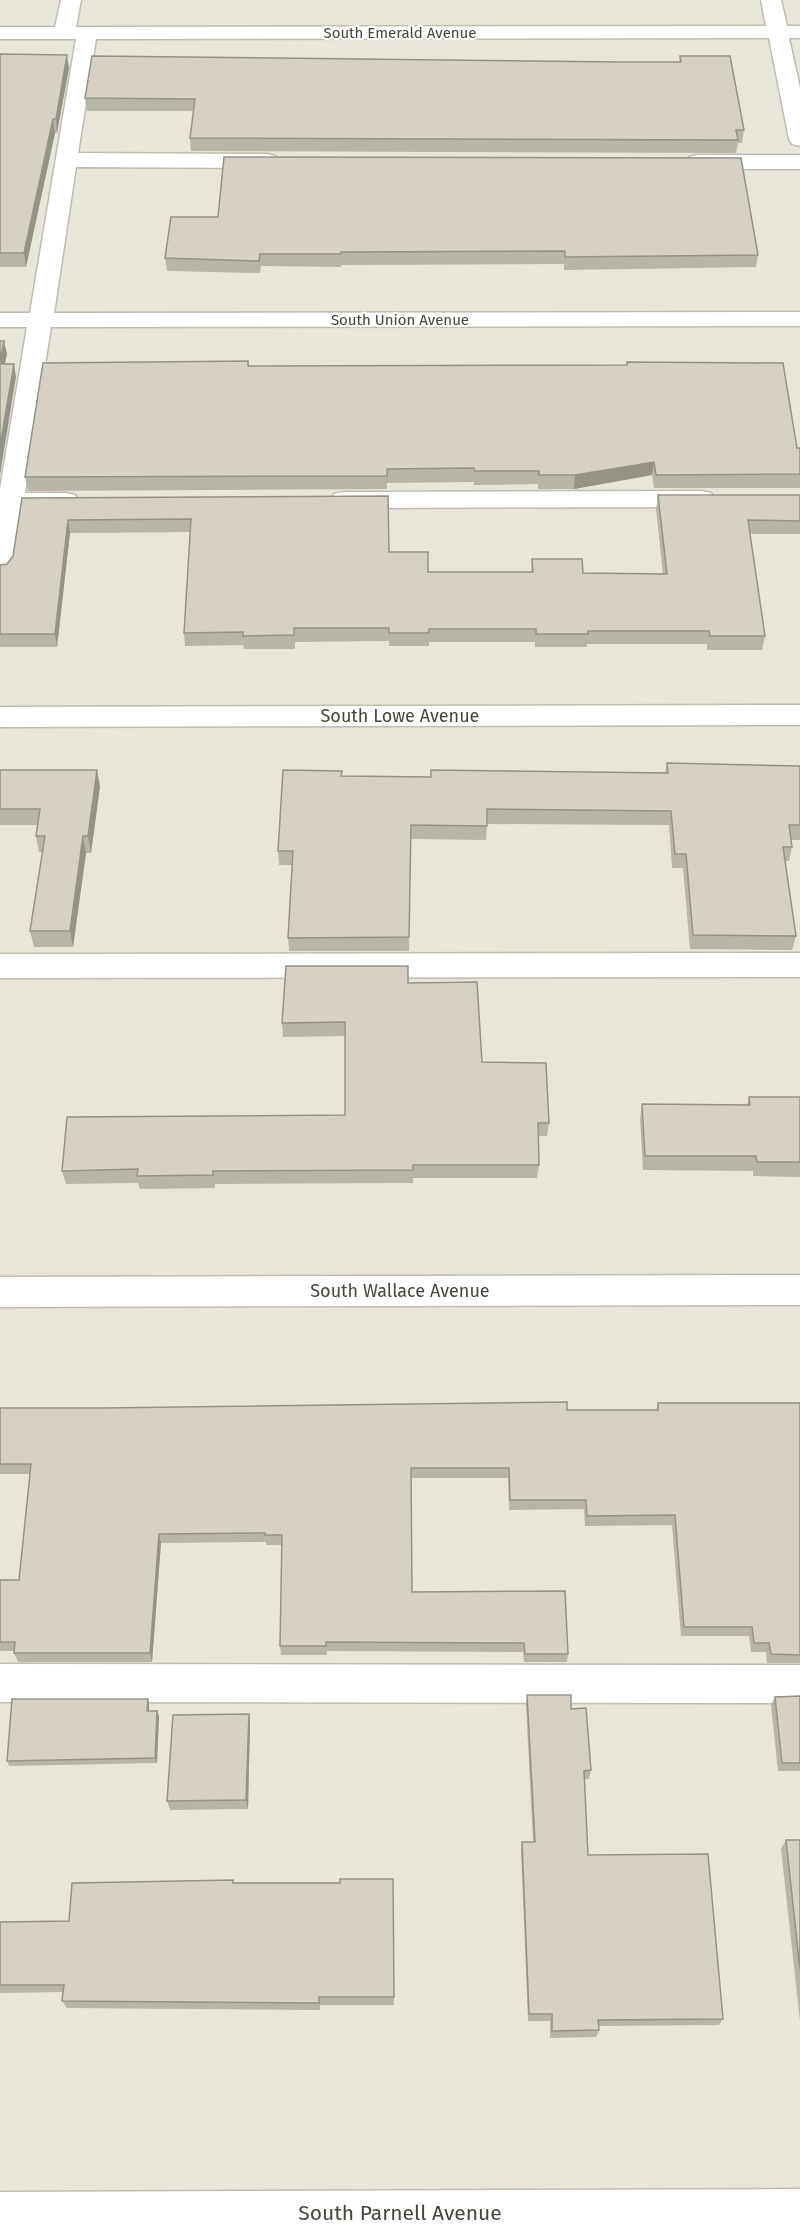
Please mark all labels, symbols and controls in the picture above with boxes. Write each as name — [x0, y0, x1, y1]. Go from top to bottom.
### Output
street label: South Emerald Avenue — [323, 24, 477, 42]
street label: South Union Avenue — [331, 311, 469, 329]
street label: South Lowe Avenue — [321, 705, 479, 727]
street label: South Wallace Avenue — [310, 1280, 490, 1302]
street label: South Parnell Avenue — [298, 2200, 502, 2226]

